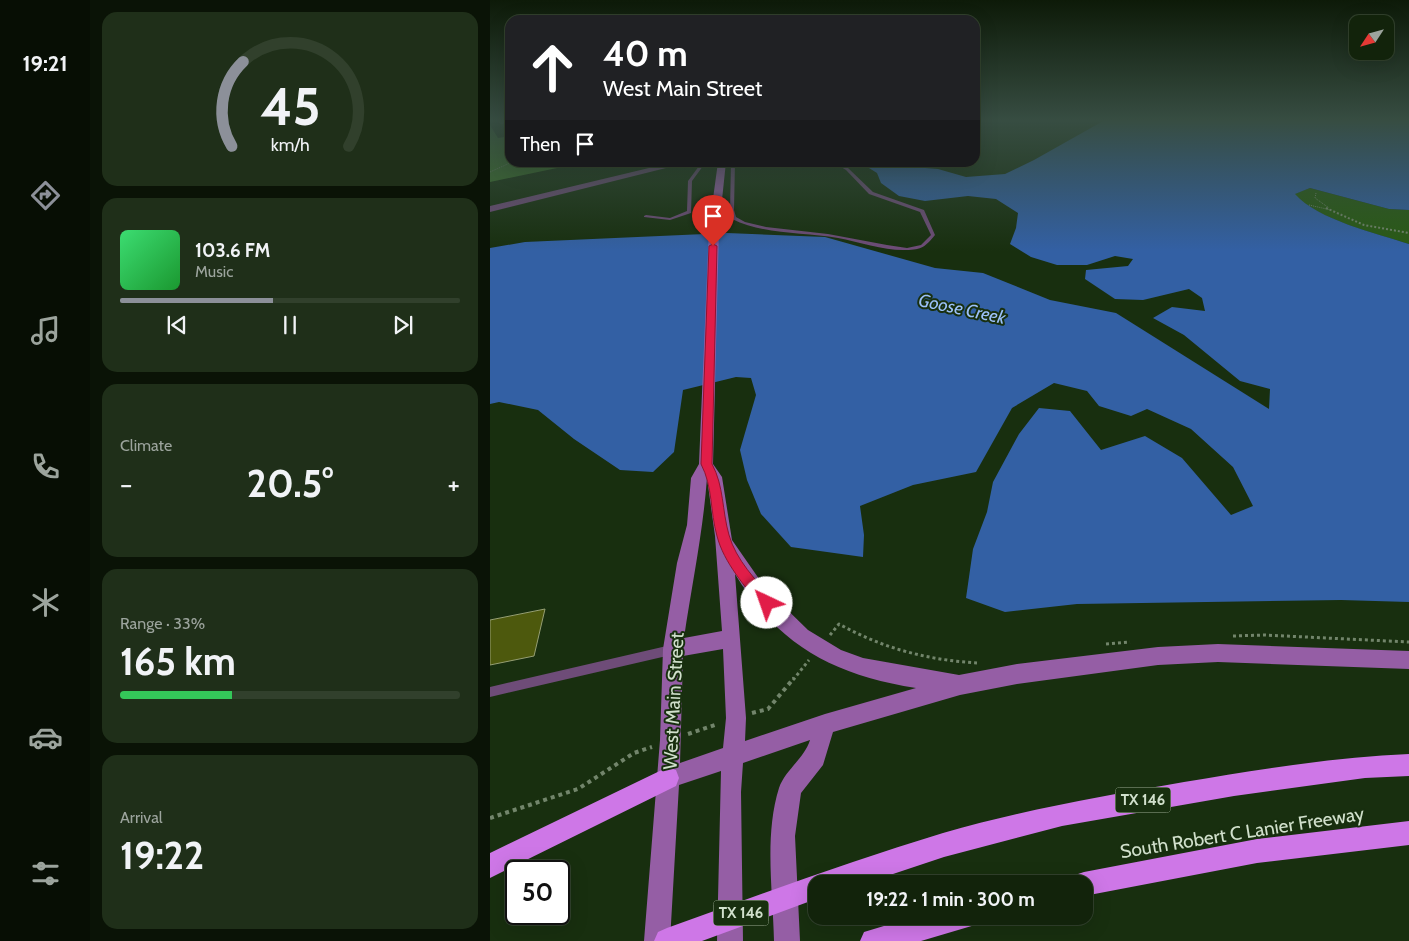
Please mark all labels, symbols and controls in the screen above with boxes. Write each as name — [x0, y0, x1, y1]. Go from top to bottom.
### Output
north arrow — [1349, 15, 1394, 60]
map controls — [1349, 15, 1394, 60]
text: 40 m — [603, 32, 688, 75]
icon: ahead — [520, 35, 585, 100]
text: 19:21 — [22, 50, 68, 77]
text: 45 — [260, 75, 320, 138]
text: West Main Street — [603, 75, 762, 102]
icon: arrive — [571, 130, 599, 158]
text: Then — [520, 133, 561, 156]
text: km/h — [270, 134, 310, 155]
icon: directions — [28, 178, 63, 213]
pin — [692, 195, 734, 246]
icon: arrive — [699, 202, 727, 230]
text: 103.6 FM — [195, 239, 270, 262]
text: Music — [195, 262, 233, 281]
water label: Goose Creek — [917, 289, 1009, 329]
icon: previous — [163, 311, 191, 339]
icon: pause — [276, 311, 304, 339]
icon: next — [389, 311, 417, 339]
icon: music — [28, 313, 63, 348]
text: Climate — [120, 436, 172, 455]
icon: phone — [28, 449, 63, 484]
text: 20.5° — [247, 460, 333, 507]
text: − — [120, 467, 132, 501]
text: + — [448, 467, 460, 501]
position arrow — [740, 576, 792, 628]
icon: climate — [28, 585, 63, 620]
text: Range · 33% — [120, 614, 205, 633]
street label: West Main Street — [658, 631, 689, 770]
text: 165 km — [120, 638, 236, 685]
icon: car — [28, 720, 63, 755]
road number: TX 146 — [1116, 788, 1170, 812]
street label: South Robert C Lanier Freeway — [1119, 802, 1366, 863]
text: Arrival — [120, 808, 163, 827]
text: 19:22 — [120, 832, 204, 879]
icon: filters — [28, 856, 63, 891]
speed limit sign: 50 — [505, 860, 570, 925]
text: 19:22 · 1 min · 300 m — [866, 888, 1035, 911]
road number: TX 146 — [714, 900, 768, 926]

